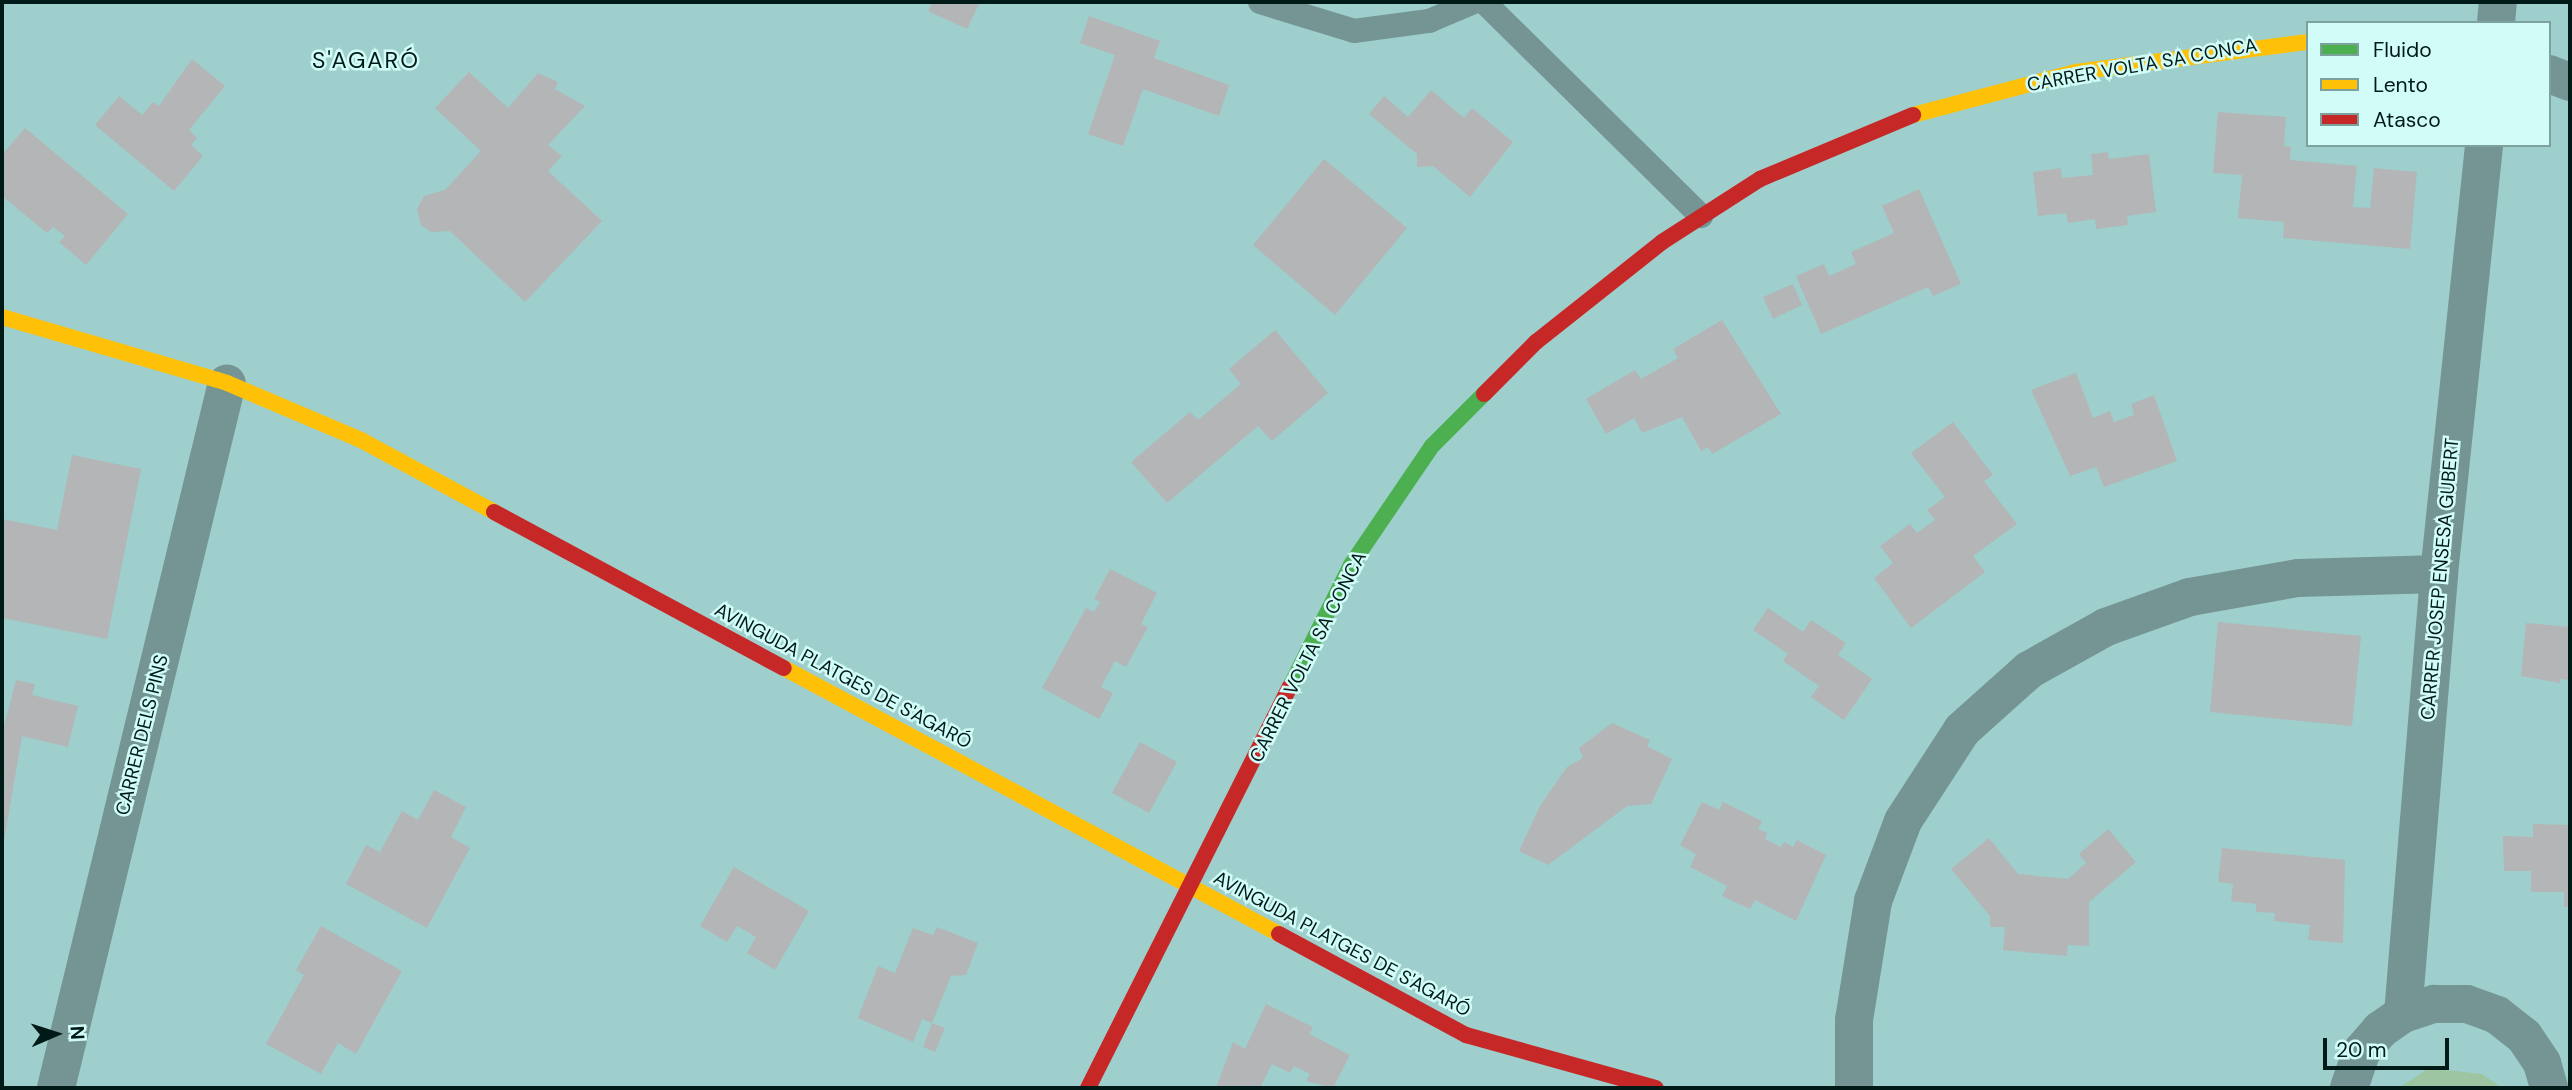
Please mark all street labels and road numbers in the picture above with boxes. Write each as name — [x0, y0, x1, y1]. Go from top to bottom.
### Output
street label: CARRER VOLTA SA CONCA — [2025, 34, 2259, 96]
street label: CARRER JOSEP ENSESA GUBERT — [2416, 437, 2464, 721]
street label: CARRER VOLTA SA CONCA — [1245, 548, 1371, 766]
street label: AVINGUDA PLATGES DE S'AGARÓ — [711, 598, 975, 754]
street label: CARRER DELS PINS — [111, 652, 173, 818]
street label: AVINGUDA PLATGES DE S'AGARÓ — [1210, 866, 1474, 1022]

